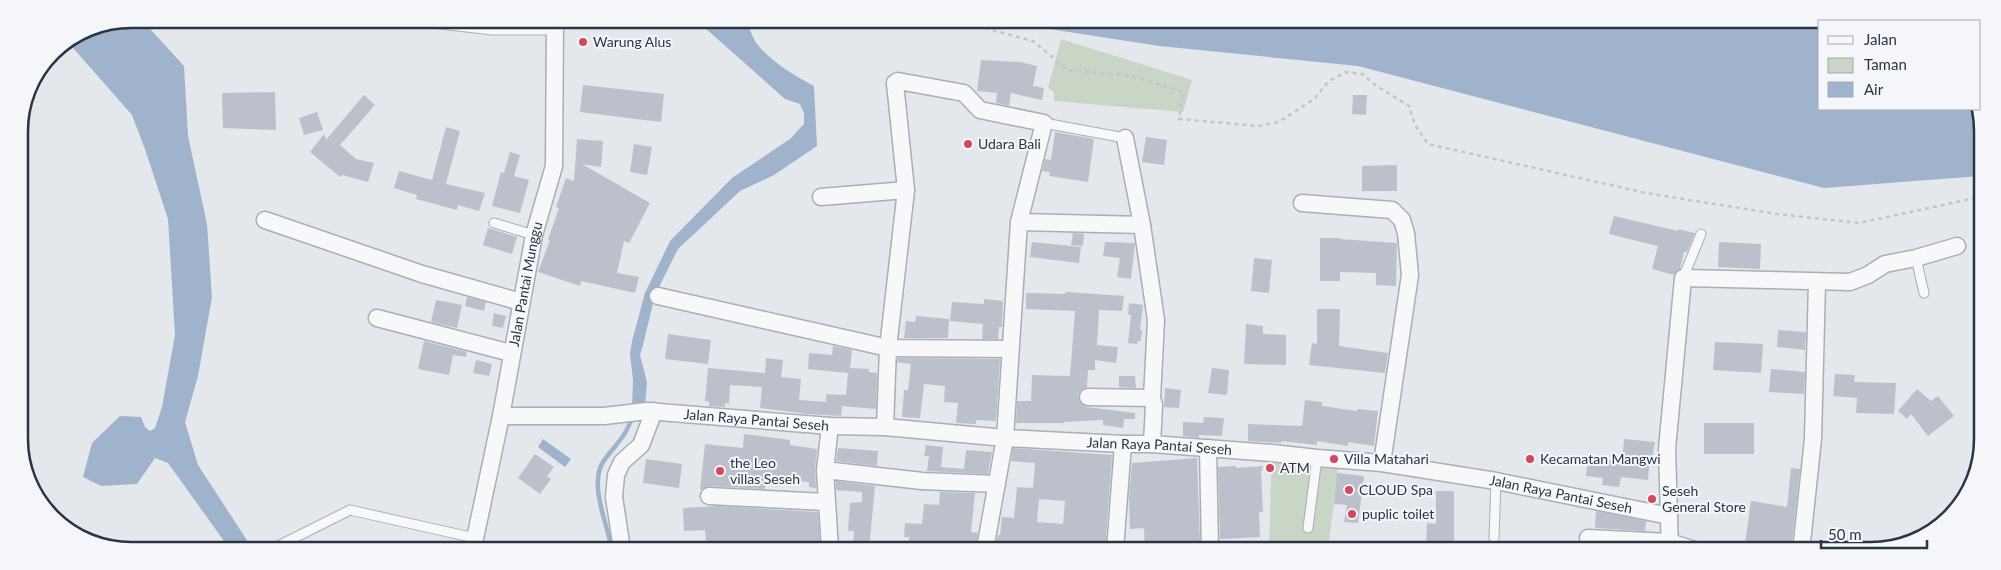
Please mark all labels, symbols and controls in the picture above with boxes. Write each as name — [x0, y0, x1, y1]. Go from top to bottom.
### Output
legend — [1818, 20, 1981, 110]
text: Jalan — [1864, 30, 1897, 48]
place label: Warung Alus — [593, 33, 671, 50]
marker: Warung Alus — [577, 36, 589, 48]
text: Taman — [1864, 55, 1907, 73]
text: Air — [1864, 80, 1884, 98]
place label: Udara Bali — [978, 135, 1041, 152]
marker: Udara Bali — [962, 138, 974, 150]
street label: Jalan Pantai Munggu — [505, 219, 545, 348]
street label: Jalan Raya Pantai Seseh — [683, 405, 830, 434]
street label: Jalan Raya Pantai Seseh — [1086, 433, 1233, 458]
place label: Villa Matahari — [1344, 450, 1429, 467]
place label: Kecamatan Mangwi — [1540, 450, 1661, 467]
marker: Villa Matahari — [1328, 453, 1340, 465]
marker: Kecamatan Mangwi — [1524, 453, 1536, 465]
place label: the Leo villas Seseh — [730, 454, 800, 487]
place label: ATM — [1280, 459, 1310, 476]
marker: ATM — [1264, 462, 1276, 474]
marker: the Leo villas Seseh — [714, 465, 726, 477]
street label: Jalan Raya Pantai Seseh — [1488, 471, 1634, 516]
place label: CLOUD Spa — [1359, 481, 1433, 498]
place label: Seseh General Store — [1662, 482, 1746, 515]
marker: CLOUD Spa — [1343, 484, 1355, 496]
marker: Seseh General Store — [1646, 493, 1658, 505]
place label: puplic toilet — [1362, 505, 1434, 522]
marker: puplic toilet — [1346, 508, 1358, 520]
scale bar — [1821, 518, 1927, 550]
text: 50 m — [1828, 525, 1862, 543]

